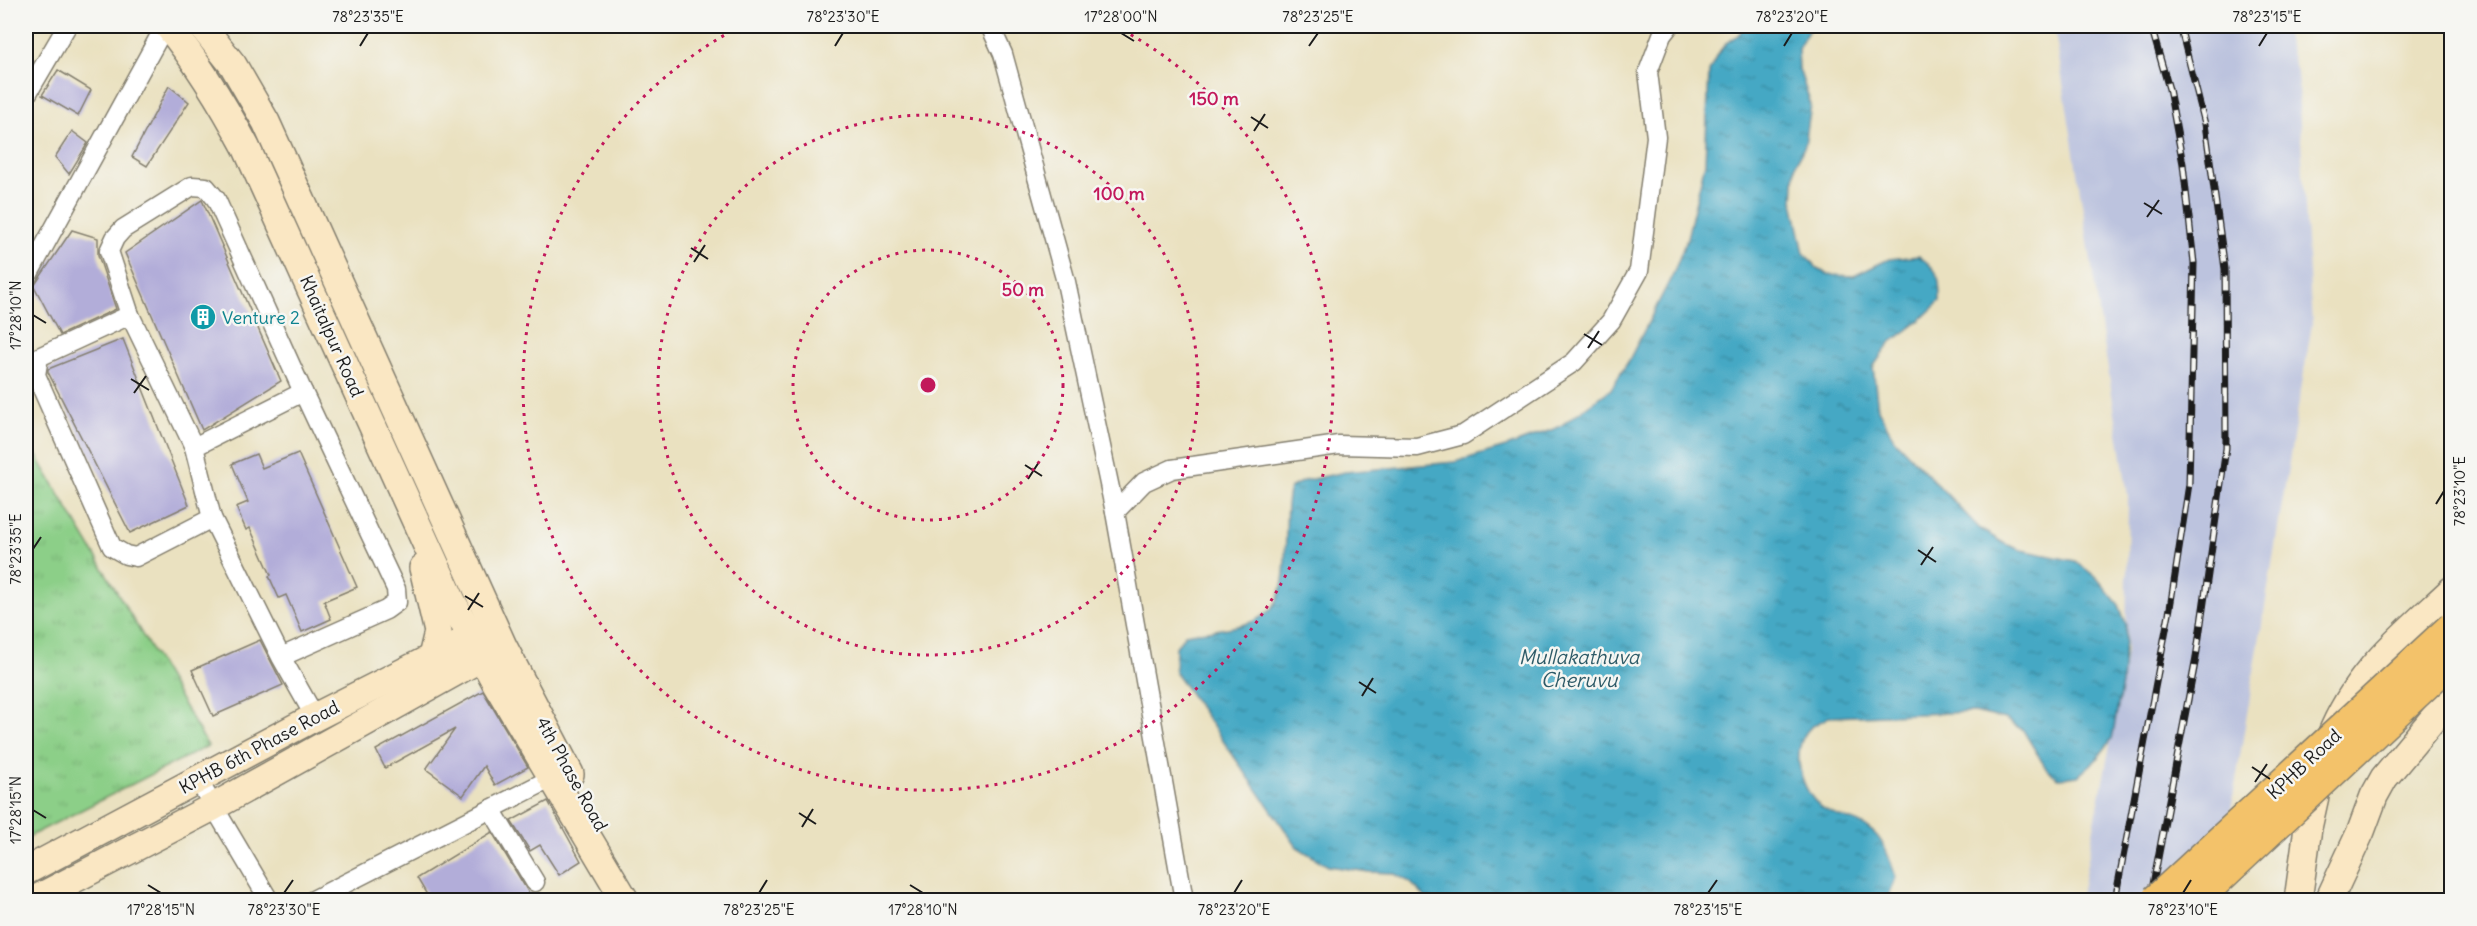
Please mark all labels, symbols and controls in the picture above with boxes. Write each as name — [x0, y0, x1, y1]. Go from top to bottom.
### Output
text: 78°23'35"E — [332, 7, 404, 26]
text: 78°23'30"E — [807, 7, 880, 26]
text: 17°28'00"N — [1084, 7, 1158, 26]
text: 78°23'25"E — [1282, 7, 1354, 26]
text: 78°23'20"E — [1756, 7, 1828, 26]
text: 78°23'15"E — [2232, 7, 2302, 26]
text: 150 m — [1189, 87, 1239, 110]
text: 100 m — [1094, 182, 1145, 205]
street label: Khaitalpur Road — [295, 272, 369, 401]
text: 50 m — [1002, 278, 1044, 301]
text: 17°28'10"N — [6, 280, 25, 350]
building icon: Venture 2 — [188, 302, 218, 332]
place label: Venture 2 — [222, 306, 300, 329]
centre of rings — [918, 375, 938, 395]
text: 78°23'10"E — [2450, 456, 2469, 526]
text: 78°23'35"E — [6, 513, 25, 585]
water label: Mullakathuva Cheruvu — [1519, 644, 1641, 692]
street label: KPHB 6th Phase Road — [175, 695, 343, 799]
street label: 4th Phase Road — [531, 713, 613, 835]
street label: KPHB Road — [2262, 724, 2346, 804]
text: 17°28'15"N — [6, 776, 25, 844]
text: 17°28'15"N — [127, 900, 195, 919]
text: 78°23'30"E — [248, 900, 321, 919]
text: 78°23'25"E — [723, 900, 795, 919]
text: 17°28'10"N — [888, 900, 958, 919]
text: 78°23'20"E — [1198, 900, 1270, 919]
text: 78°23'15"E — [1673, 900, 1743, 919]
text: 78°23'10"E — [2148, 900, 2218, 919]

